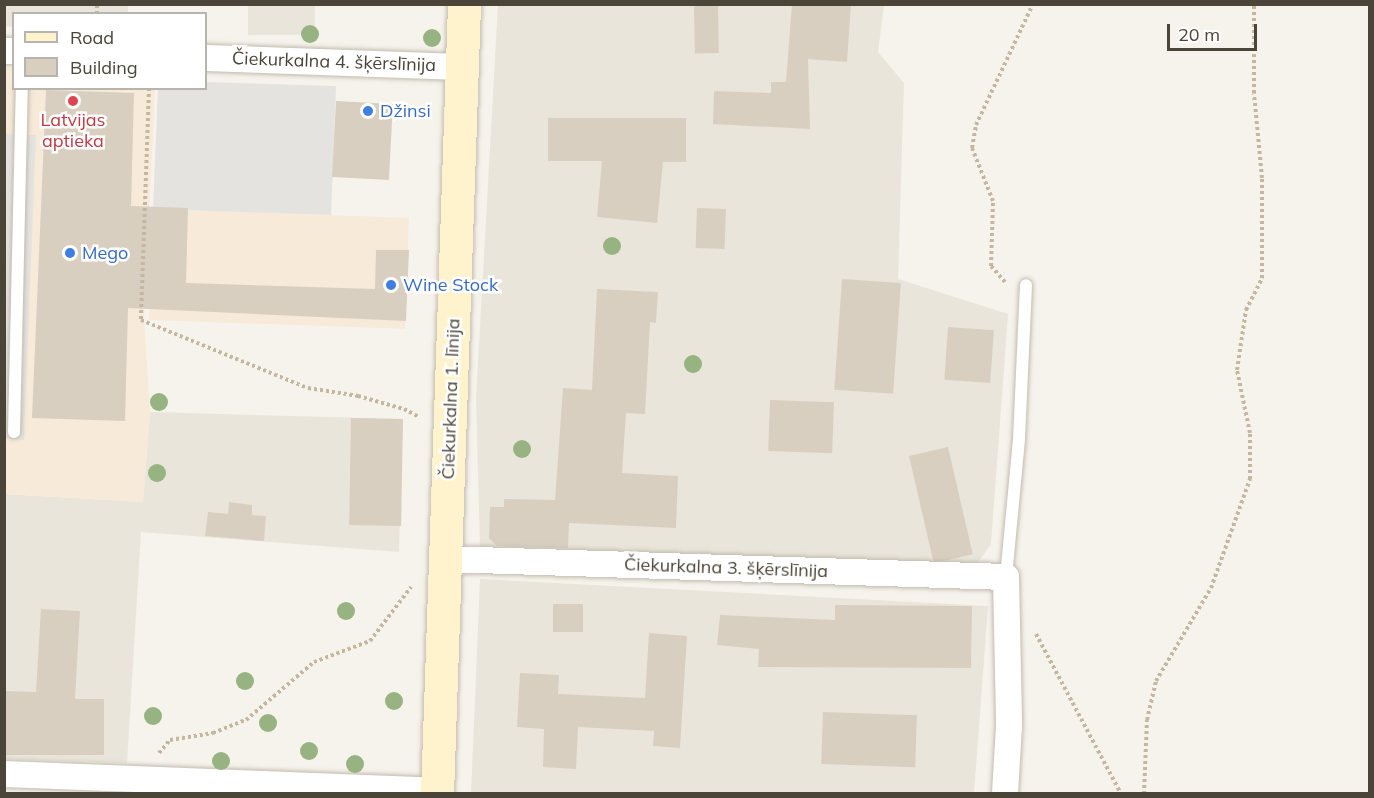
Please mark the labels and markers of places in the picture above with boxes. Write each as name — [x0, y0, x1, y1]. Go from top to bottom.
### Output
marker: Latvijas aptieka — [66, 94, 80, 108]
place label: Džinsi — [380, 100, 431, 122]
marker: Džinsi — [361, 104, 375, 118]
place label: Latvijas aptieka — [41, 110, 105, 152]
place label: Mego — [82, 242, 128, 264]
marker: Mego — [63, 246, 77, 260]
place label: Wine Stock — [403, 274, 498, 296]
marker: Wine Stock — [384, 278, 398, 292]

